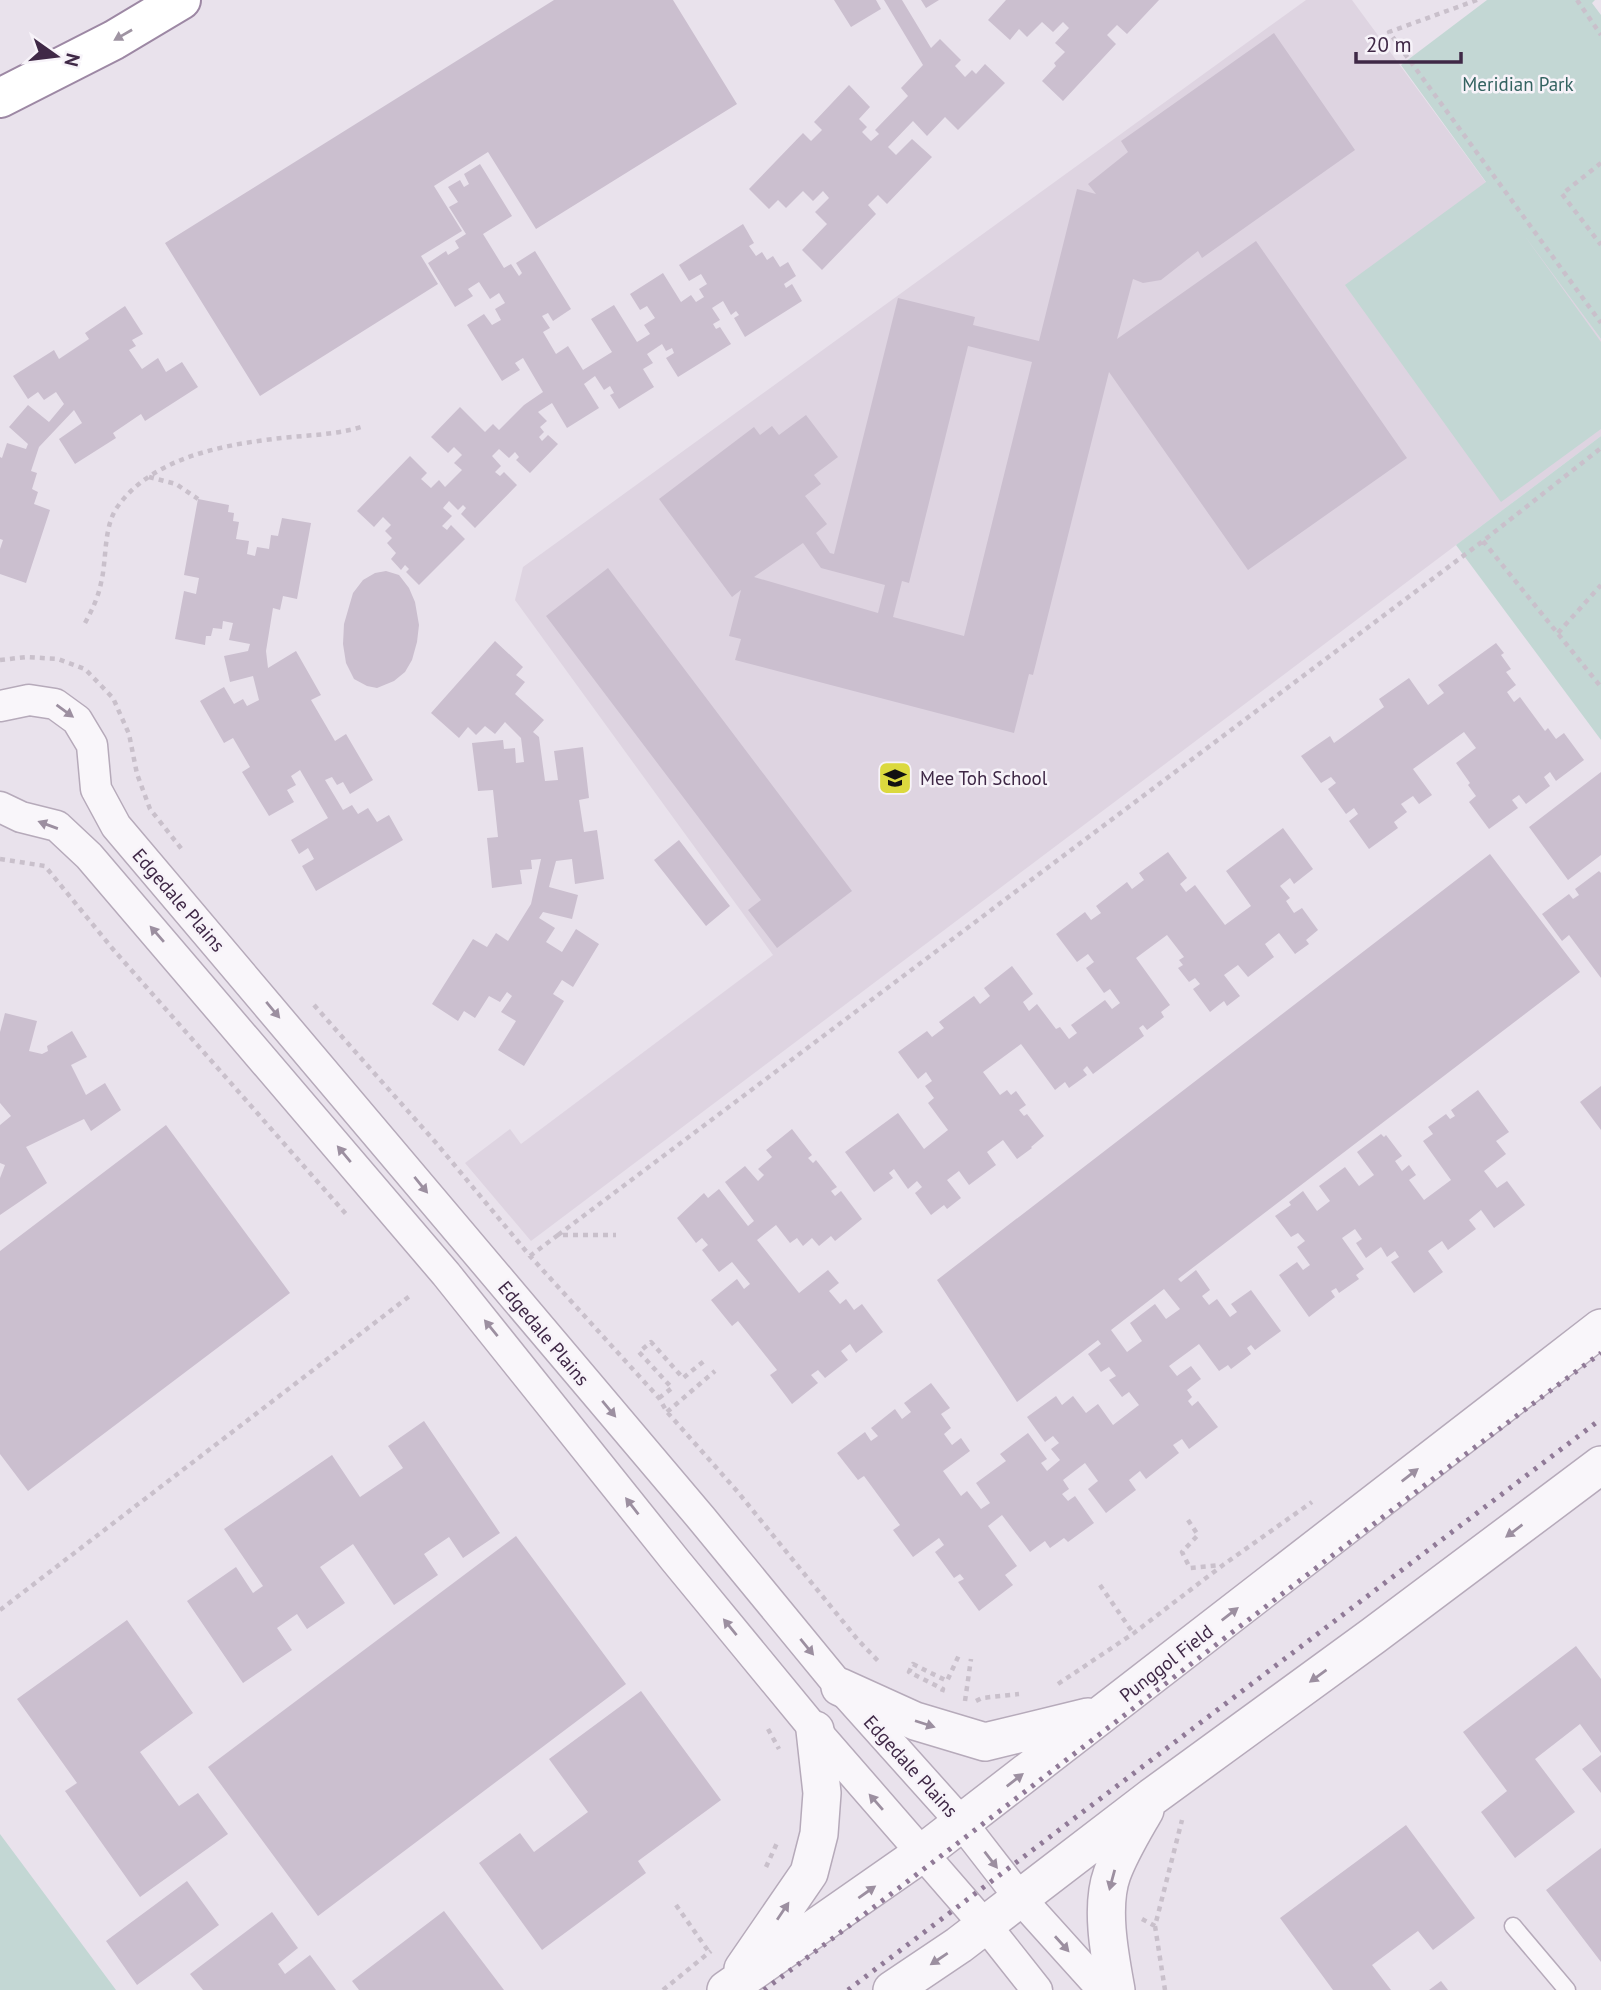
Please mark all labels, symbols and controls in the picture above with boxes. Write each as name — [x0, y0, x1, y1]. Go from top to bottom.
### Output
north arrow — [21, 21, 91, 91]
scale bar — [1356, 21, 1461, 65]
one-way arrow — [113, 28, 132, 41]
text: 20 m — [1366, 31, 1412, 58]
text: N — [59, 51, 86, 69]
park label: Meridian Park — [1462, 72, 1574, 96]
one-way arrow — [56, 704, 74, 718]
school or university icon: Mee Toh School — [876, 759, 914, 797]
place label: Mee Toh School — [920, 766, 1048, 790]
one-way arrow — [38, 819, 59, 830]
street label: Edgedale Plains — [128, 843, 230, 957]
one-way arrow — [149, 925, 165, 943]
one-way arrow — [265, 1001, 281, 1019]
one-way arrow — [337, 1146, 352, 1163]
one-way arrow — [413, 1177, 428, 1194]
street label: Edgedale Plains — [493, 1276, 595, 1390]
one-way arrow — [483, 1319, 498, 1337]
one-way arrow — [601, 1400, 617, 1418]
one-way arrow — [1401, 1467, 1419, 1482]
one-way arrow — [626, 1497, 640, 1515]
one-way arrow — [1505, 1523, 1523, 1537]
one-way arrow — [1221, 1607, 1239, 1621]
one-way arrow — [723, 1619, 738, 1636]
street label: Punggol Field — [1114, 1619, 1218, 1707]
one-way arrow — [799, 1639, 814, 1656]
one-way arrow — [1309, 1669, 1327, 1683]
street label: Edgedale Plains — [859, 1710, 963, 1822]
one-way arrow — [915, 1719, 936, 1730]
one-way arrow — [1006, 1773, 1024, 1788]
one-way arrow — [868, 1793, 884, 1811]
one-way arrow — [983, 1851, 997, 1869]
one-way arrow — [1106, 1870, 1116, 1891]
one-way arrow — [857, 1886, 876, 1899]
one-way arrow — [776, 1901, 789, 1921]
one-way arrow — [1053, 1935, 1069, 1952]
one-way arrow — [929, 1952, 949, 1965]

